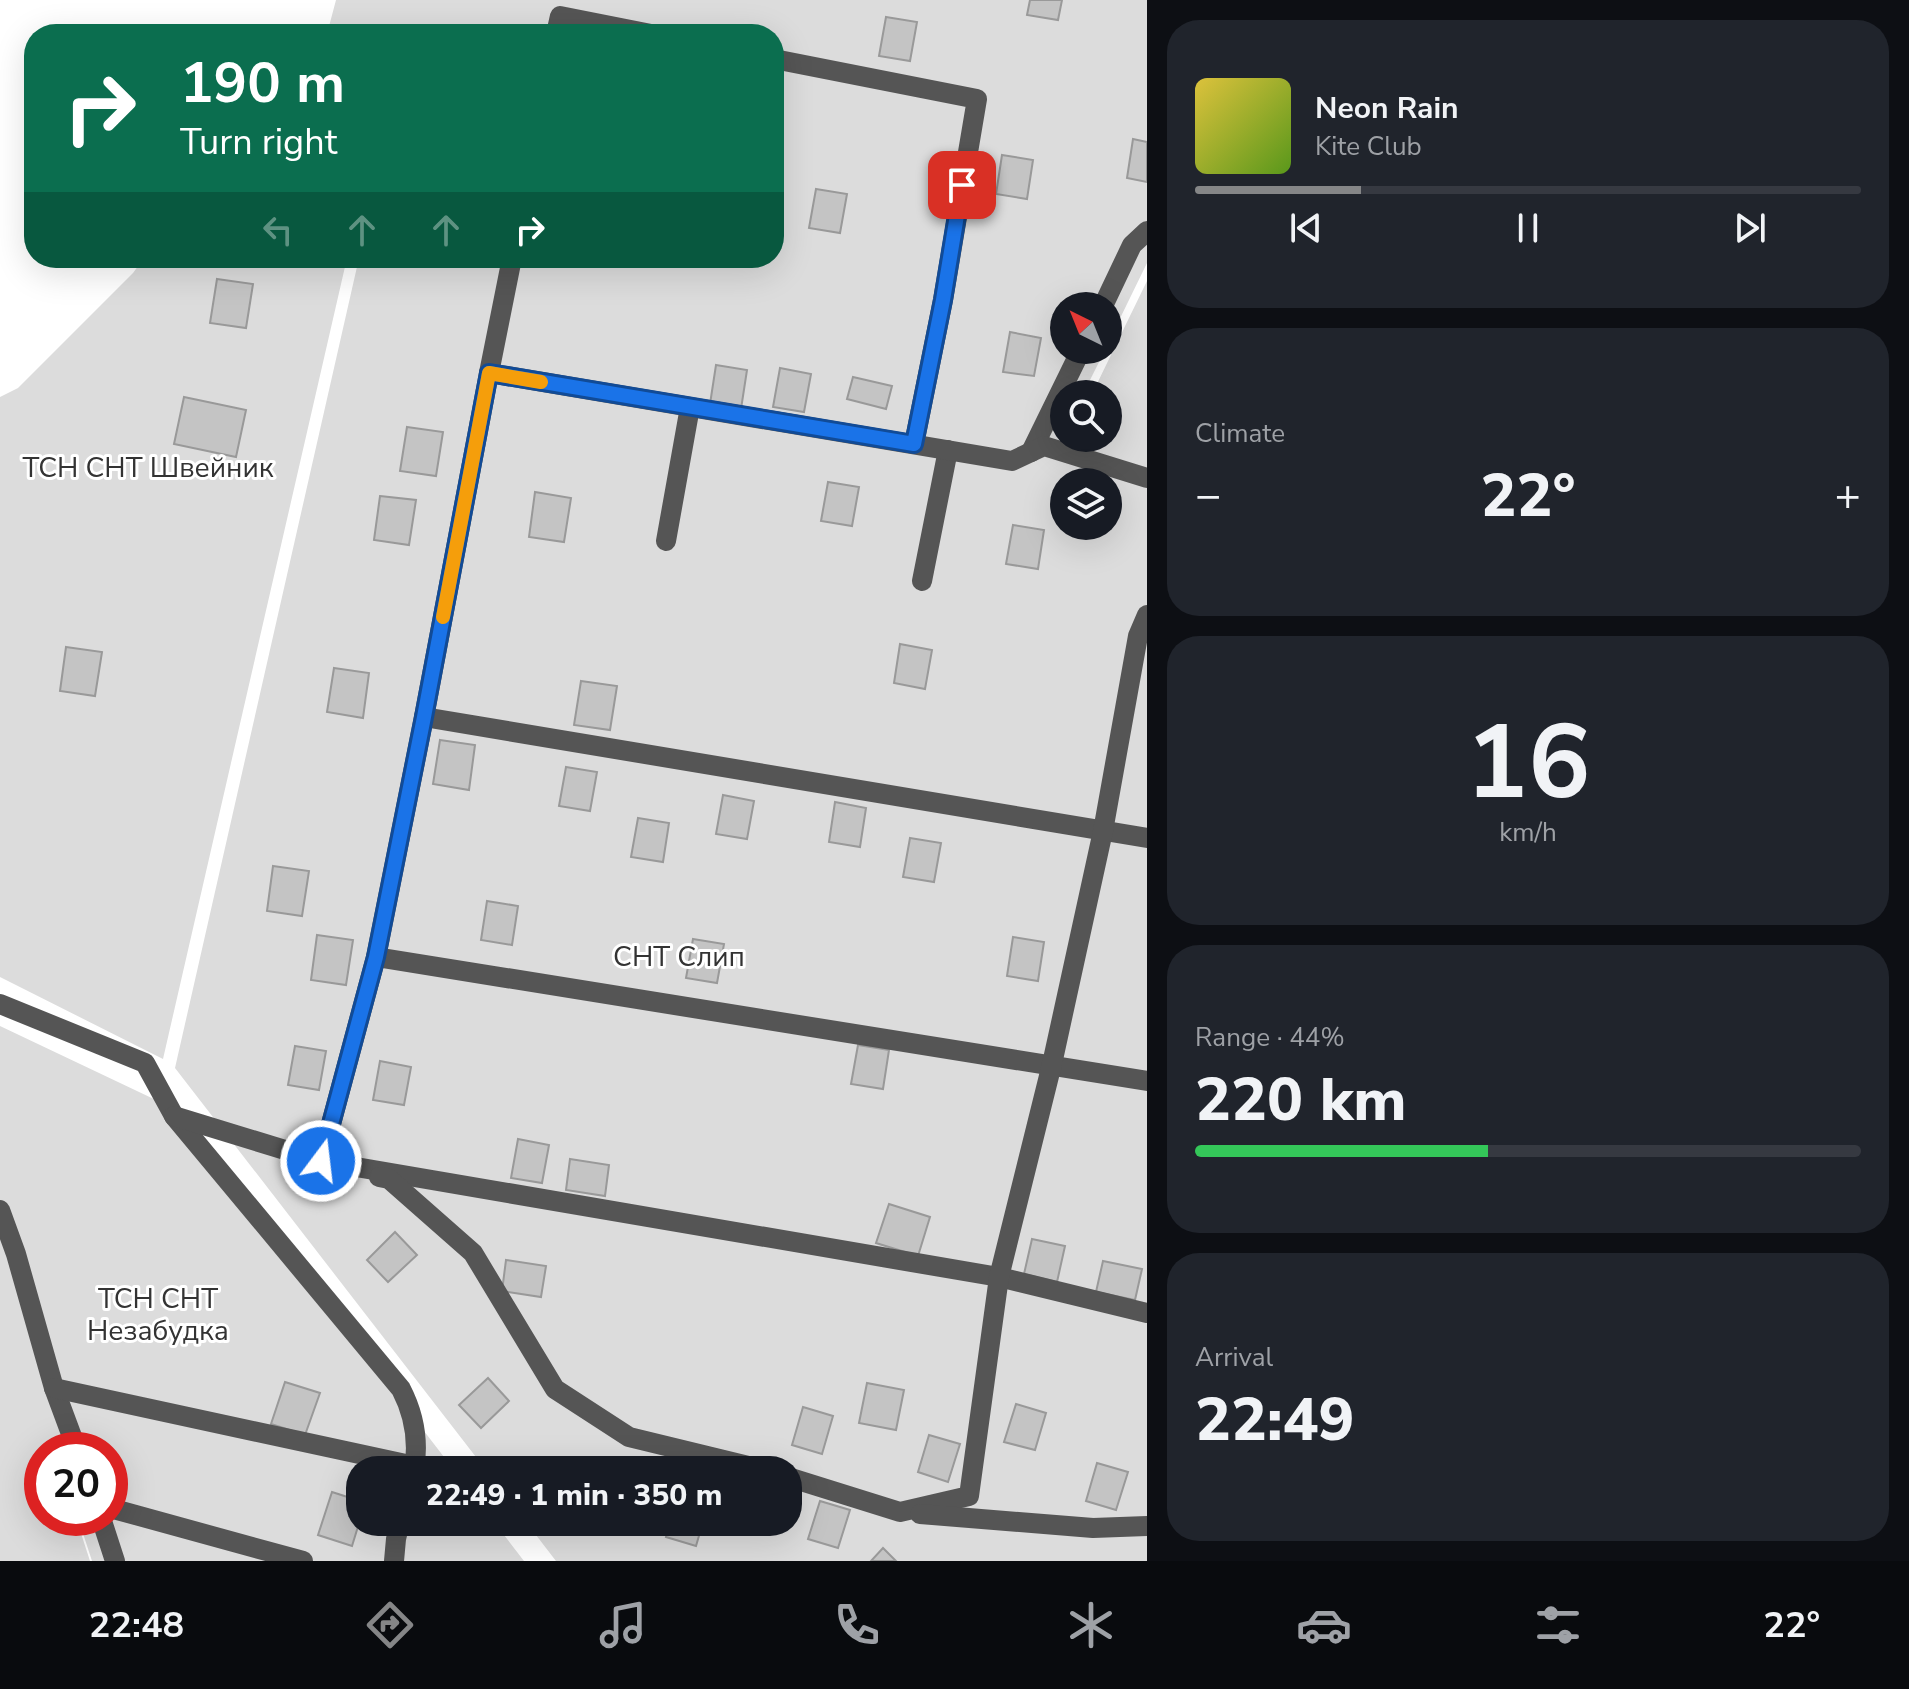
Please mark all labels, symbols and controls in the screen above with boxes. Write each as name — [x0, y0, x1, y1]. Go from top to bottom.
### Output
text: 190 m — [180, 45, 345, 122]
icon: right — [48, 56, 152, 160]
text: Neon Rain — [1315, 88, 1459, 129]
text: Turn right — [180, 118, 337, 167]
text: Kite Club — [1315, 129, 1422, 164]
pin — [928, 151, 996, 219]
icon: arrive — [940, 163, 984, 207]
icon: previous — [1284, 206, 1328, 250]
icon: pause — [1506, 206, 1550, 250]
icon: next — [1728, 206, 1772, 250]
icon: left — [256, 208, 300, 252]
icon: ahead — [340, 208, 384, 252]
icon: ahead — [424, 208, 468, 252]
icon: right — [508, 208, 552, 252]
north arrow — [1050, 292, 1122, 364]
map controls — [1050, 292, 1122, 540]
button: search — [1050, 380, 1122, 452]
text: Climate — [1195, 416, 1285, 451]
park label: ТСН СНТ Швейник — [22, 449, 274, 487]
text: 22° — [1480, 455, 1576, 537]
text: − — [1195, 466, 1221, 526]
text: + — [1835, 466, 1861, 526]
button: layers — [1050, 468, 1122, 540]
text: 16 — [1466, 692, 1590, 834]
text: km/h — [1499, 815, 1557, 850]
park label: СНТ Слип — [613, 938, 745, 976]
text: Range · 44% — [1195, 1020, 1345, 1055]
text: 220 km — [1195, 1059, 1407, 1141]
position arrow — [279, 1119, 363, 1203]
park label: ТСН СНТ Незабудка — [87, 1280, 229, 1350]
text: Arrival — [1195, 1340, 1273, 1375]
text: 22:49 — [1195, 1379, 1355, 1461]
speed limit sign: 20 — [24, 1432, 128, 1536]
text: 22:49 · 1 min · 350 m — [426, 1475, 722, 1516]
icon: directions — [362, 1597, 418, 1653]
icon: music — [595, 1597, 651, 1653]
icon: phone — [829, 1597, 885, 1653]
icon: climate — [1063, 1597, 1119, 1653]
icon: car — [1296, 1597, 1352, 1653]
icon: filters — [1530, 1597, 1586, 1653]
text: 22:48 — [89, 1601, 184, 1650]
text: 22° — [1763, 1601, 1820, 1650]

